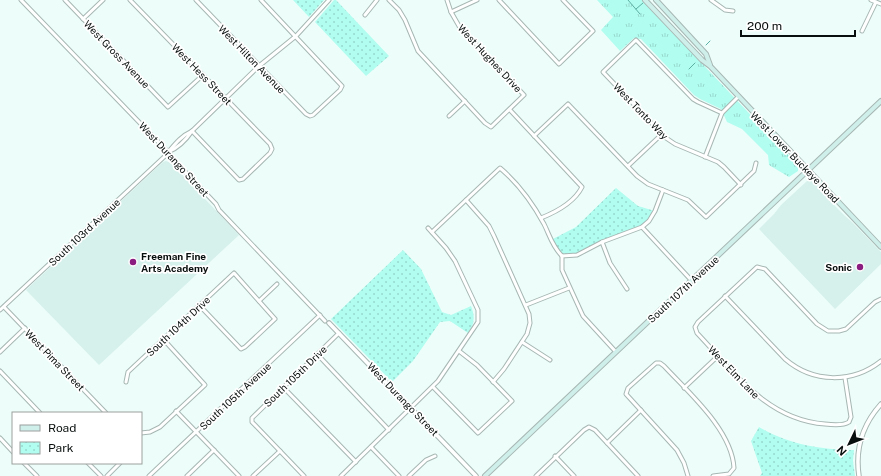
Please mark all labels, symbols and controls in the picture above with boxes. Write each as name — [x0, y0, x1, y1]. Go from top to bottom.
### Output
scale bar — [741, 12, 855, 38]
street label: West Gross Avenue — [82, 18, 153, 91]
text: 200 m — [747, 19, 782, 33]
street label: West Hilton Avenue — [216, 22, 288, 96]
street label: West Hughes Drive — [455, 22, 525, 95]
street label: West Hess Street — [170, 41, 234, 107]
street label: West Tonto Way — [611, 80, 671, 142]
street label: West Lower Buckeye Road — [748, 109, 842, 205]
street label: West Durango Street — [136, 119, 212, 199]
street label: South 103rd Avenue — [46, 196, 122, 268]
place label: Freeman Fine Arts Academy — [141, 250, 209, 274]
street label: South 107th Avenue — [645, 253, 721, 325]
marker: Freeman Fine Arts Academy — [128, 257, 138, 267]
place label: Sonic — [825, 261, 853, 273]
marker: Sonic — [855, 262, 865, 272]
street label: South 104th Drive — [144, 293, 213, 359]
street label: West Pima Street — [23, 327, 87, 393]
street label: South 105th Drive — [261, 343, 329, 409]
street label: West Elm Lane — [706, 343, 762, 401]
street label: South 105th Avenue — [197, 360, 273, 432]
street label: West Durango Street — [365, 360, 441, 438]
legend — [12, 412, 142, 464]
text: Road — [48, 421, 76, 435]
north arrow — [829, 424, 869, 464]
text: Park — [48, 441, 74, 455]
text: N — [834, 444, 849, 458]

